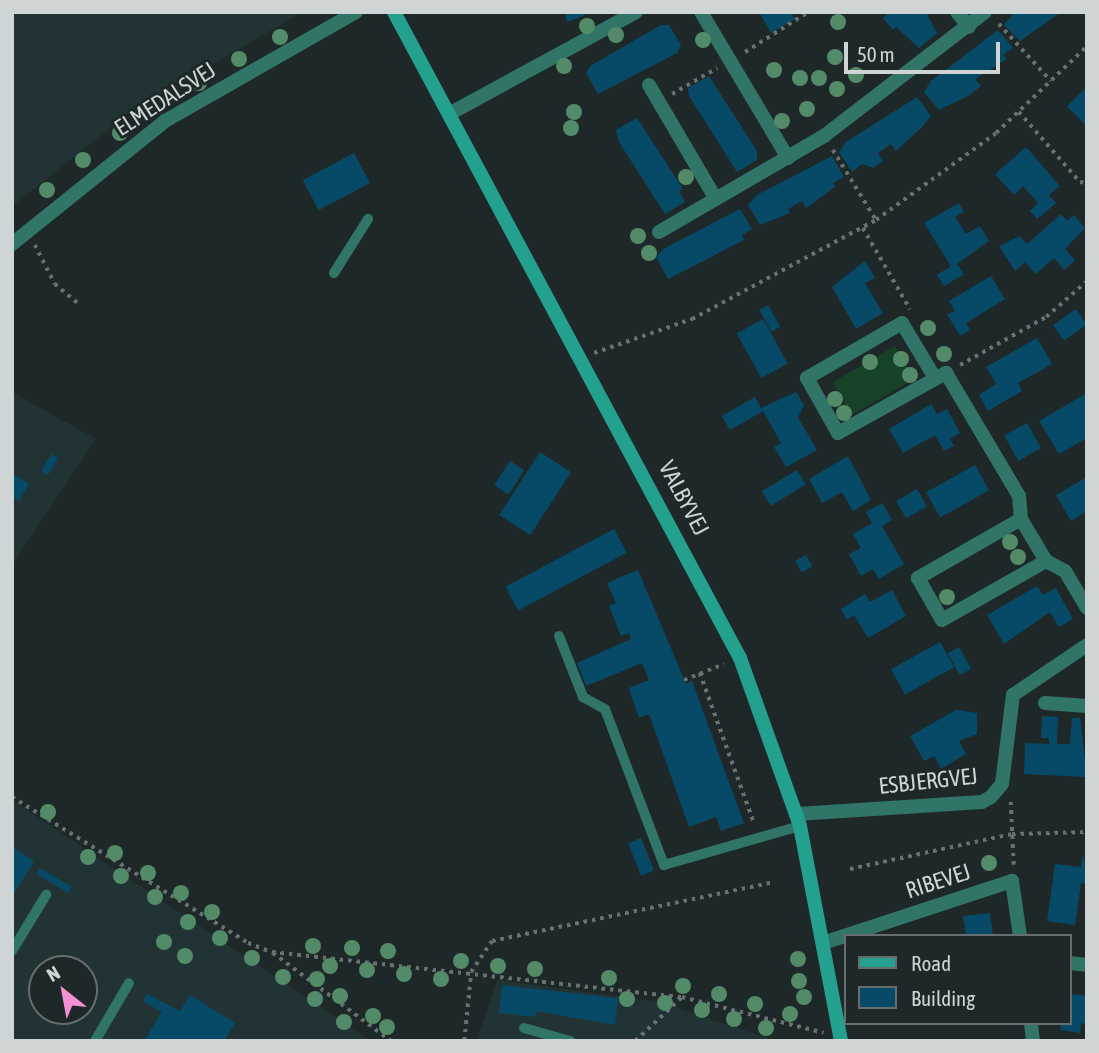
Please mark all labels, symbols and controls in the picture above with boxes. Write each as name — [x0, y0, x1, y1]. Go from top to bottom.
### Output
scale bar — [847, 28, 1003, 72]
text: 50 m — [857, 42, 895, 66]
street label: ELMEDALSVEJ — [109, 56, 221, 142]
street label: VALBYVEJ — [653, 456, 715, 540]
street label: ESBJERGVEJ — [877, 762, 979, 800]
street label: RIBEVEJ — [902, 858, 974, 904]
legend — [844, 934, 1071, 1025]
text: Road — [911, 951, 951, 975]
north arrow — [28, 955, 98, 1025]
text: N — [43, 961, 64, 986]
text: Building — [911, 986, 975, 1010]

